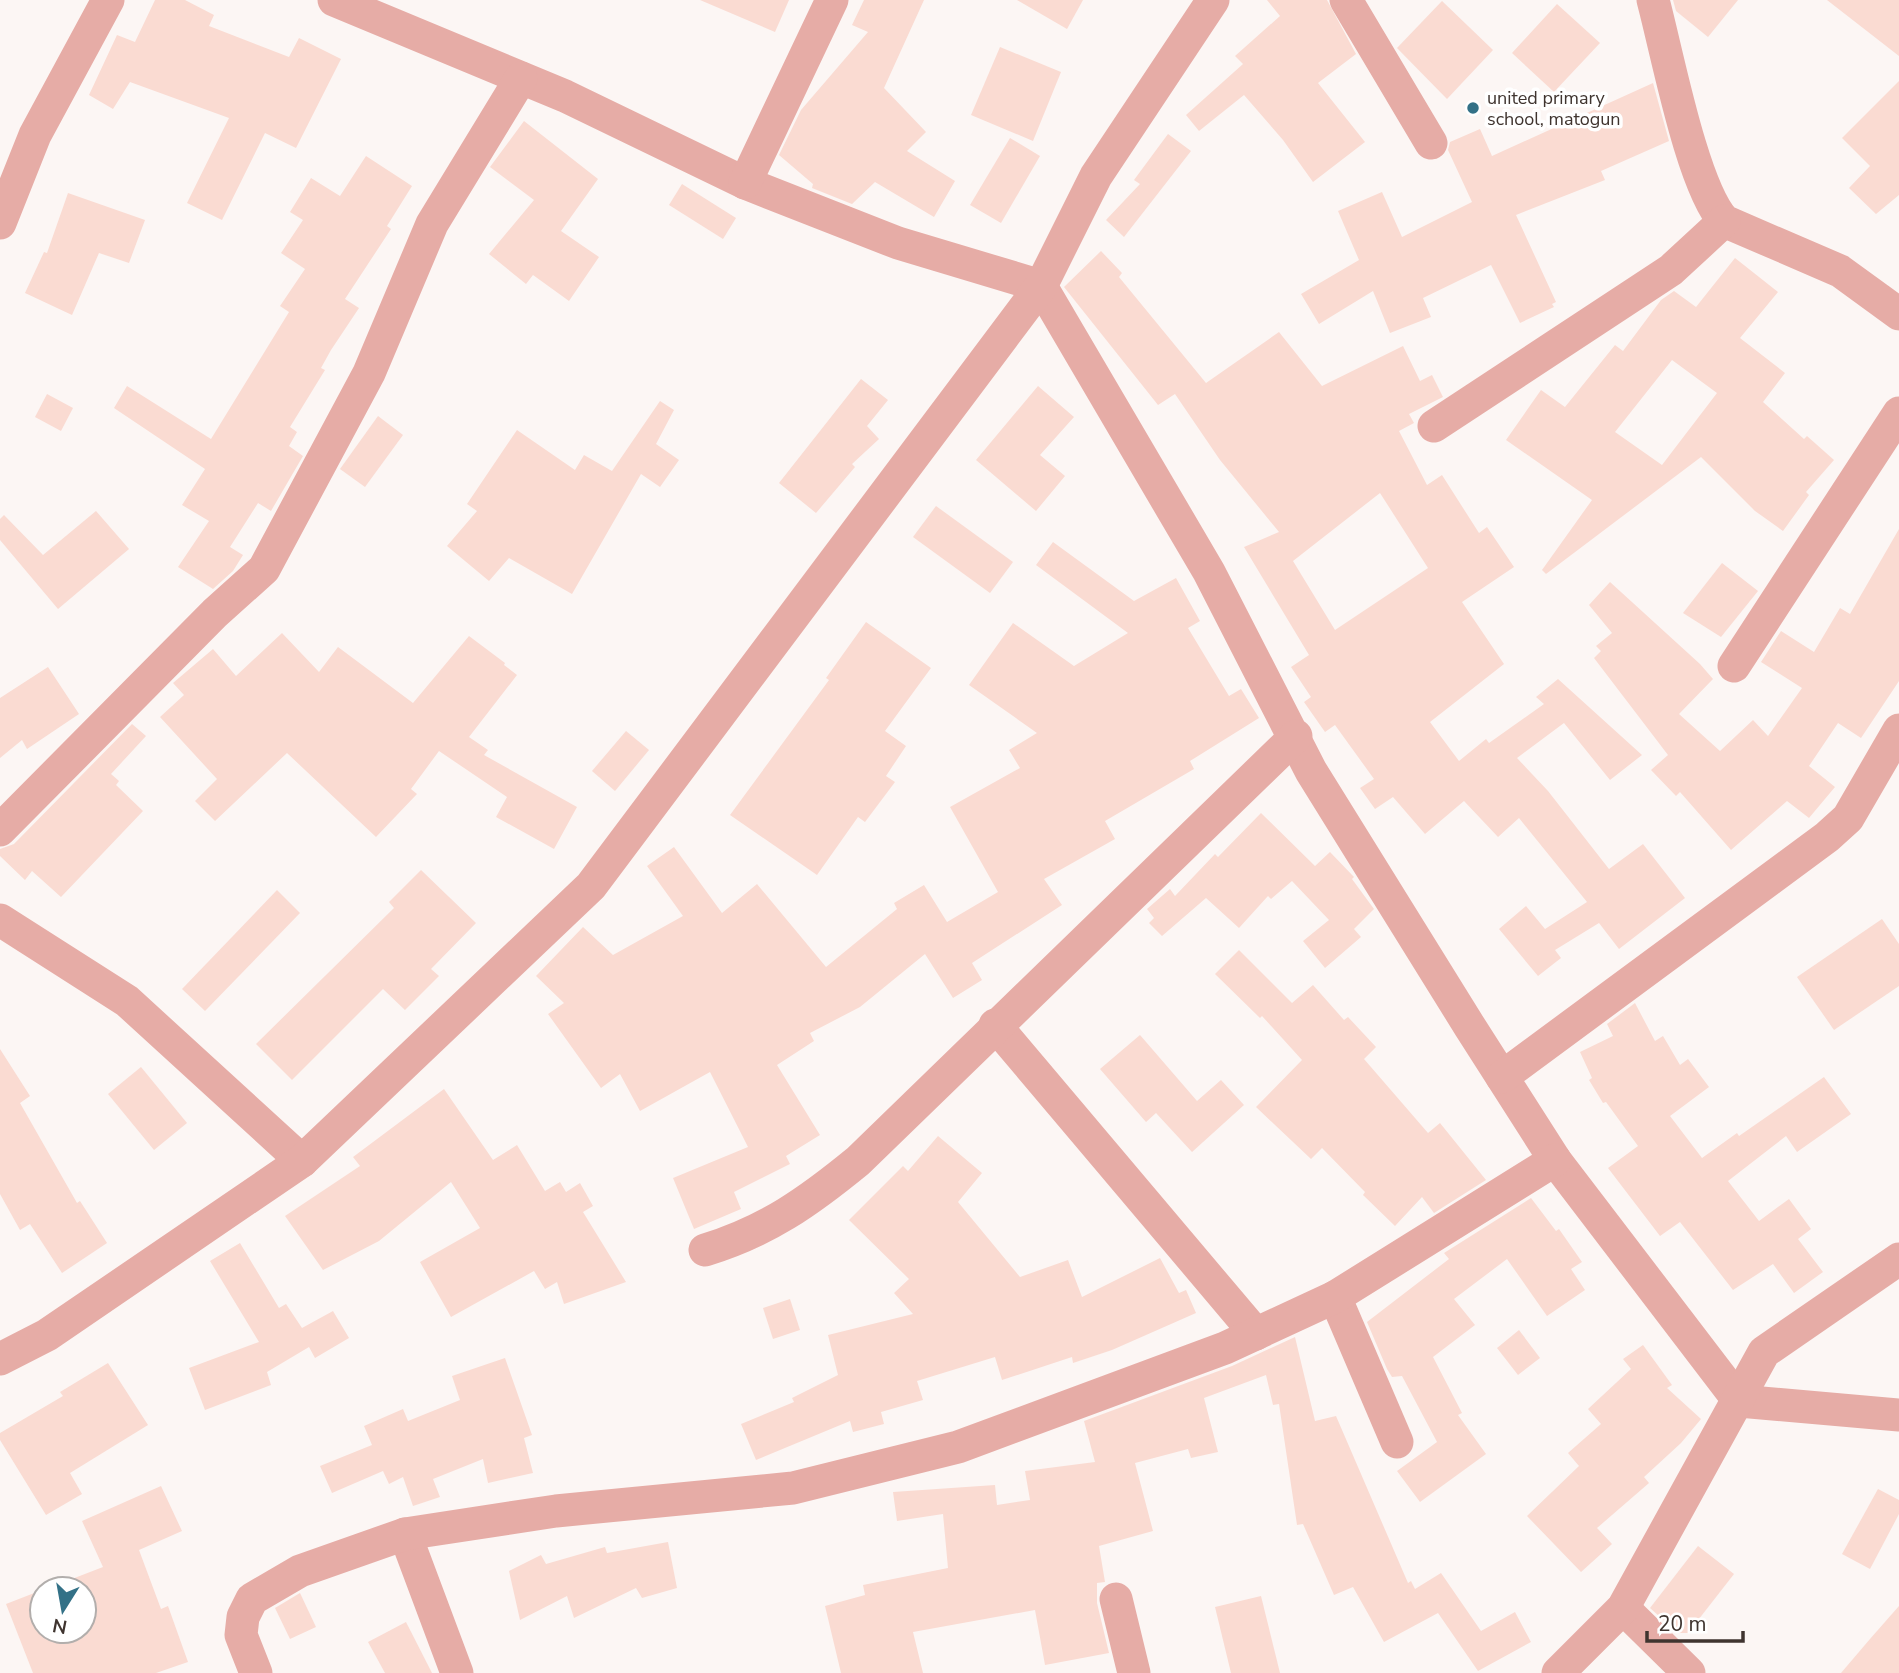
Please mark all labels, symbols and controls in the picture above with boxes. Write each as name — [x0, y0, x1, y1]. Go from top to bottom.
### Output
place label: united primary school, matogun — [1487, 86, 1621, 131]
marker: united primary school, matogun — [1465, 100, 1481, 116]
north arrow — [28, 1575, 98, 1645]
scale bar — [1647, 1600, 1743, 1644]
text: 20 m — [1658, 1610, 1707, 1638]
text: N — [50, 1612, 69, 1640]

